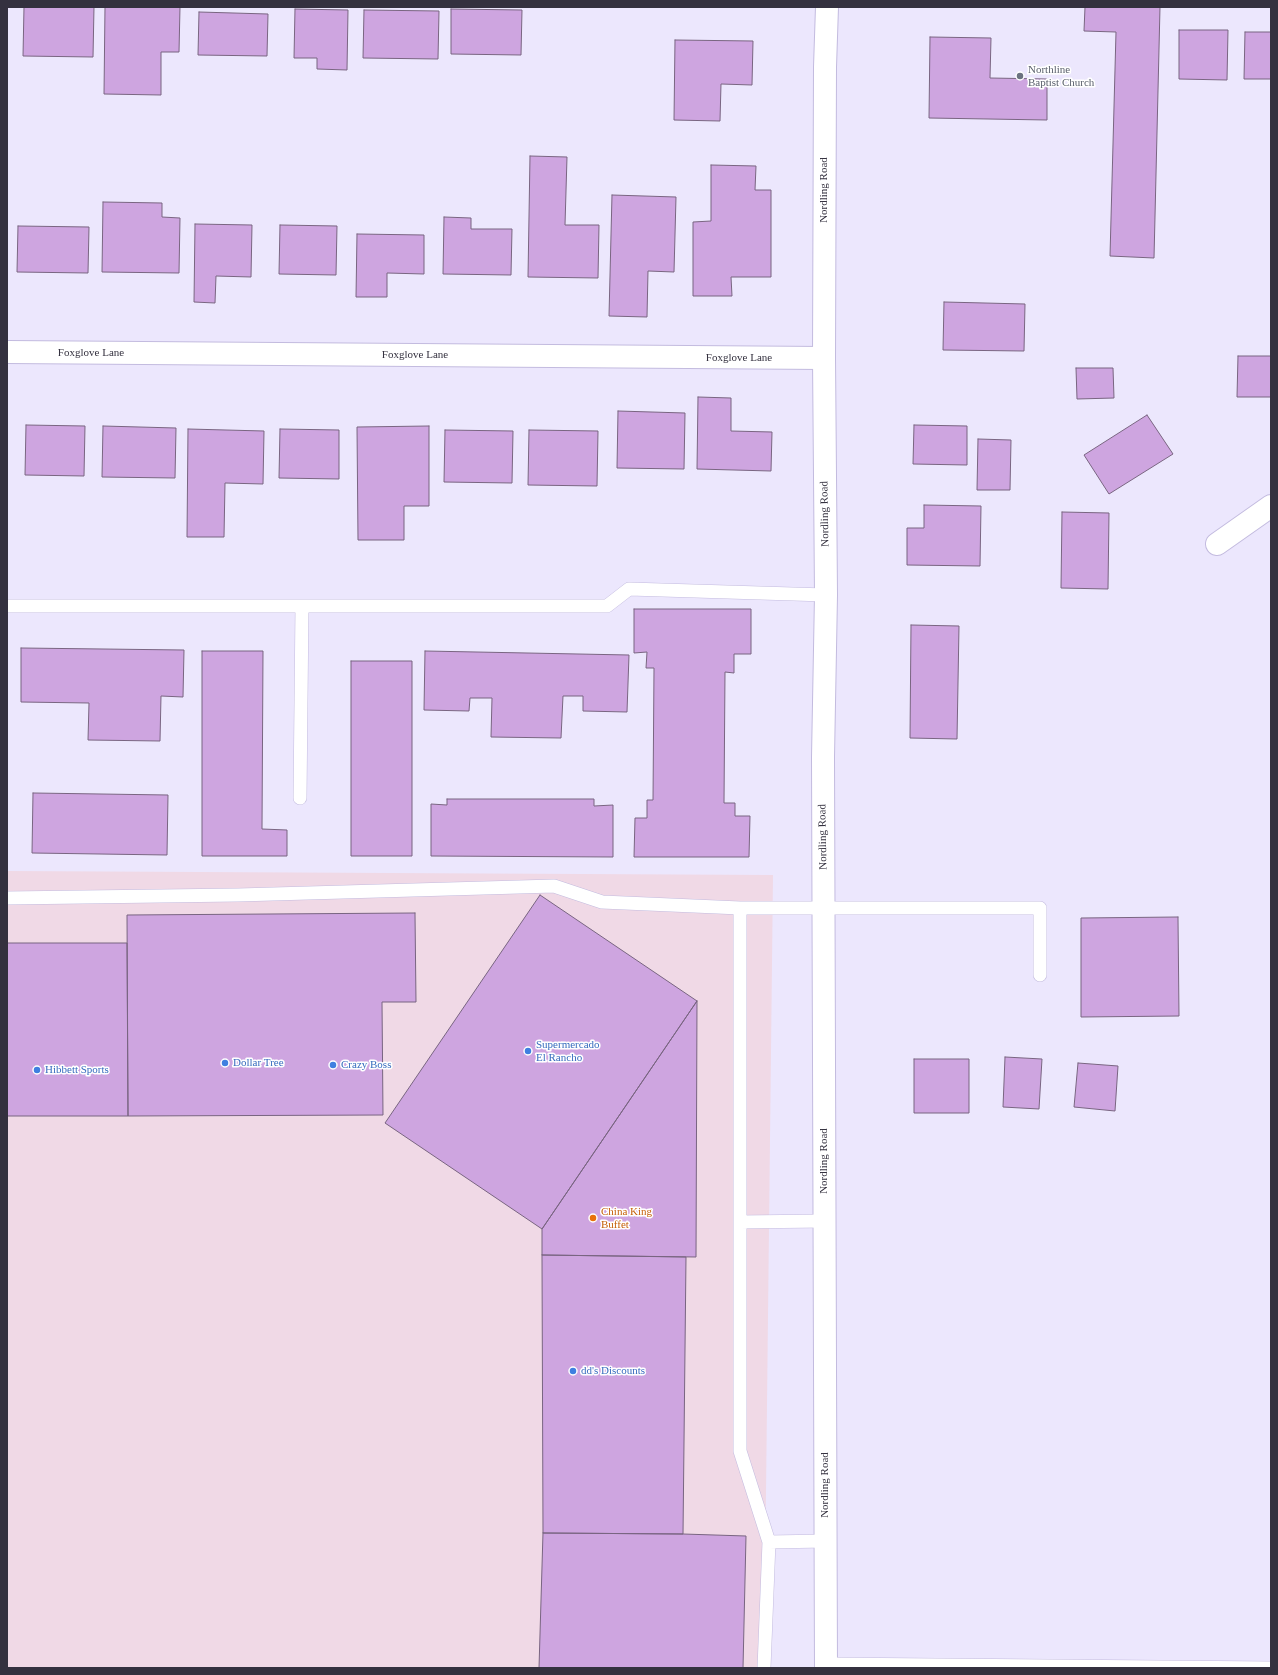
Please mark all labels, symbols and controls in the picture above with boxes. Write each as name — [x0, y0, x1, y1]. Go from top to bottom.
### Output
place label: Northline Baptist Church — [1028, 63, 1094, 89]
marker: Northline Baptist Church — [1015, 71, 1025, 81]
street label: Nordling Road — [817, 157, 831, 223]
street label: Foxglove Lane — [58, 346, 124, 360]
street label: Foxglove Lane — [382, 348, 448, 362]
street label: Foxglove Lane — [706, 351, 772, 365]
street label: Nordling Road — [818, 481, 832, 547]
street label: Nordling Road — [816, 804, 830, 870]
place label: Supermercado El Rancho — [536, 1038, 600, 1064]
marker: Supermercado El Rancho — [523, 1046, 533, 1056]
place label: Dollar Tree — [233, 1056, 284, 1070]
marker: Dollar Tree — [220, 1058, 230, 1068]
place label: Crazy Boss — [341, 1058, 391, 1072]
marker: Crazy Boss — [328, 1060, 338, 1070]
place label: Hibbett Sports — [45, 1063, 109, 1077]
marker: Hibbett Sports — [32, 1065, 42, 1075]
street label: Nordling Road — [817, 1128, 831, 1194]
place label: China King Buffet — [601, 1205, 652, 1231]
marker: China King Buffet — [588, 1213, 598, 1223]
place label: dd's Discounts — [581, 1364, 645, 1378]
marker: dd's Discounts — [568, 1366, 578, 1376]
street label: Nordling Road — [818, 1452, 832, 1518]

